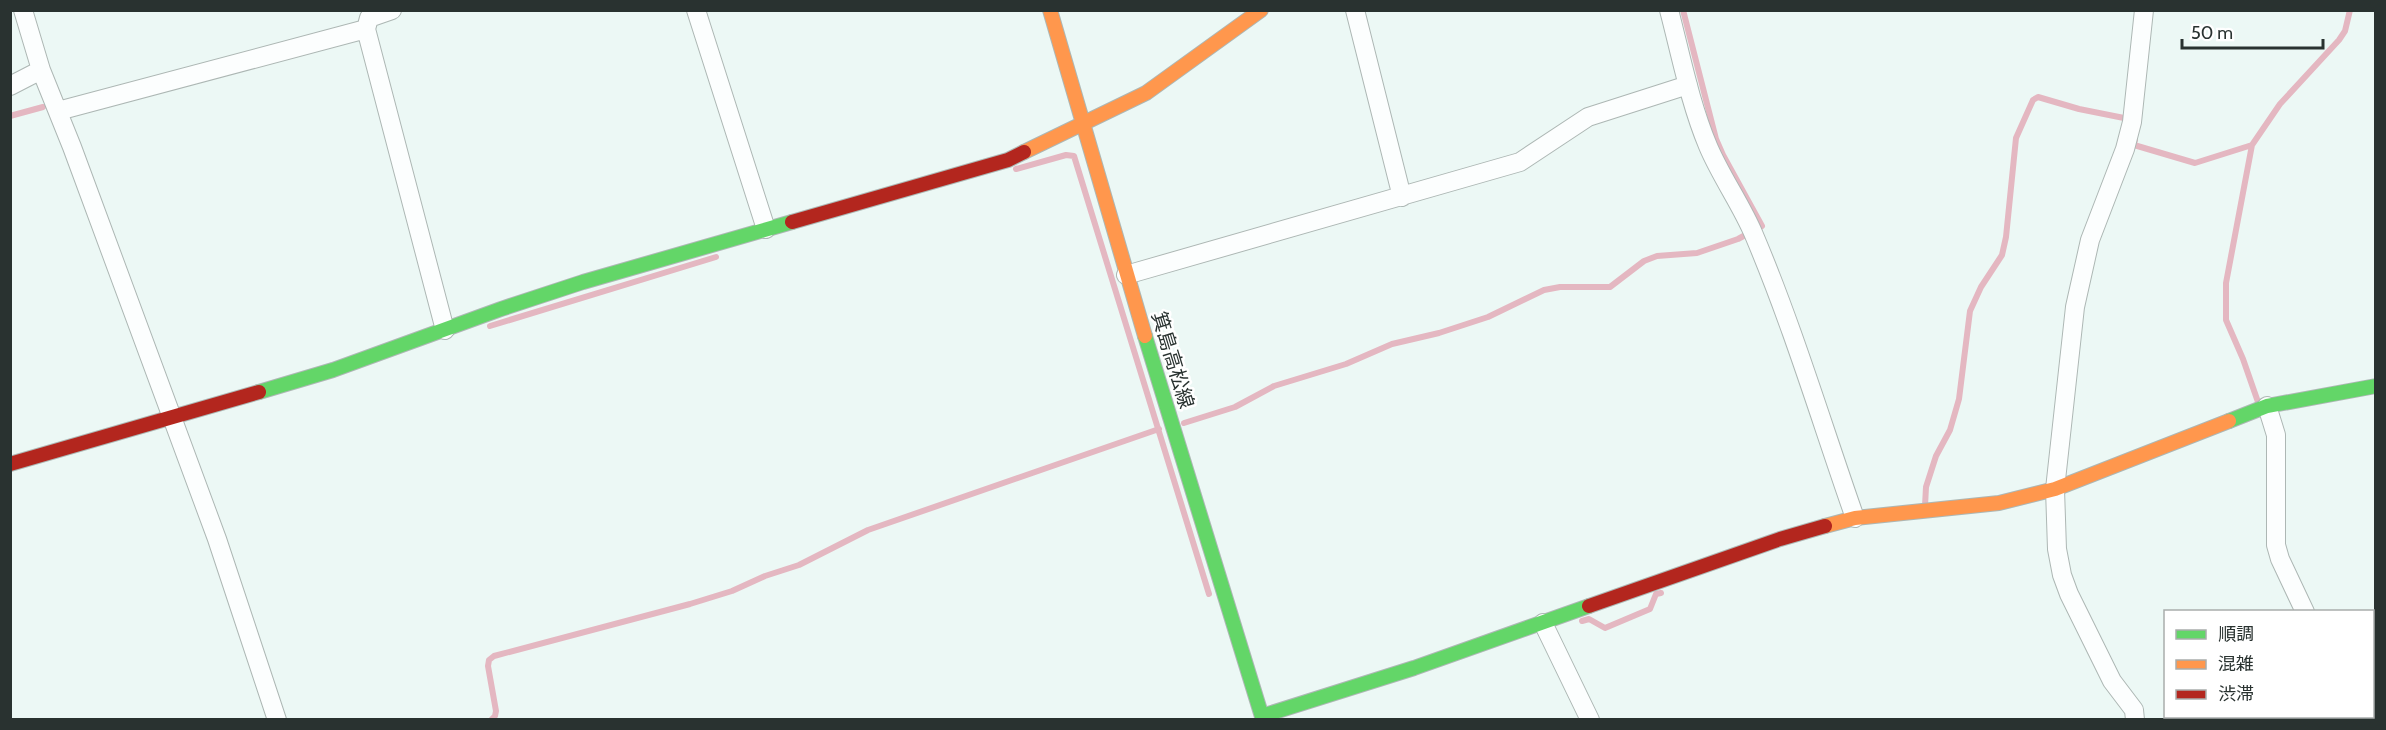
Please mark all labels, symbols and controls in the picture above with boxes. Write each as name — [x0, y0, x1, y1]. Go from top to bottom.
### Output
scale bar — [2182, 12, 2323, 50]
text: 50 m — [2191, 22, 2233, 44]
street label: 箕島高松線 — [1147, 309, 1199, 411]
legend — [2164, 610, 2374, 718]
text: 順調 — [2218, 623, 2254, 645]
text: 混雑 — [2218, 653, 2254, 675]
text: 渋滞 — [2218, 683, 2254, 705]

